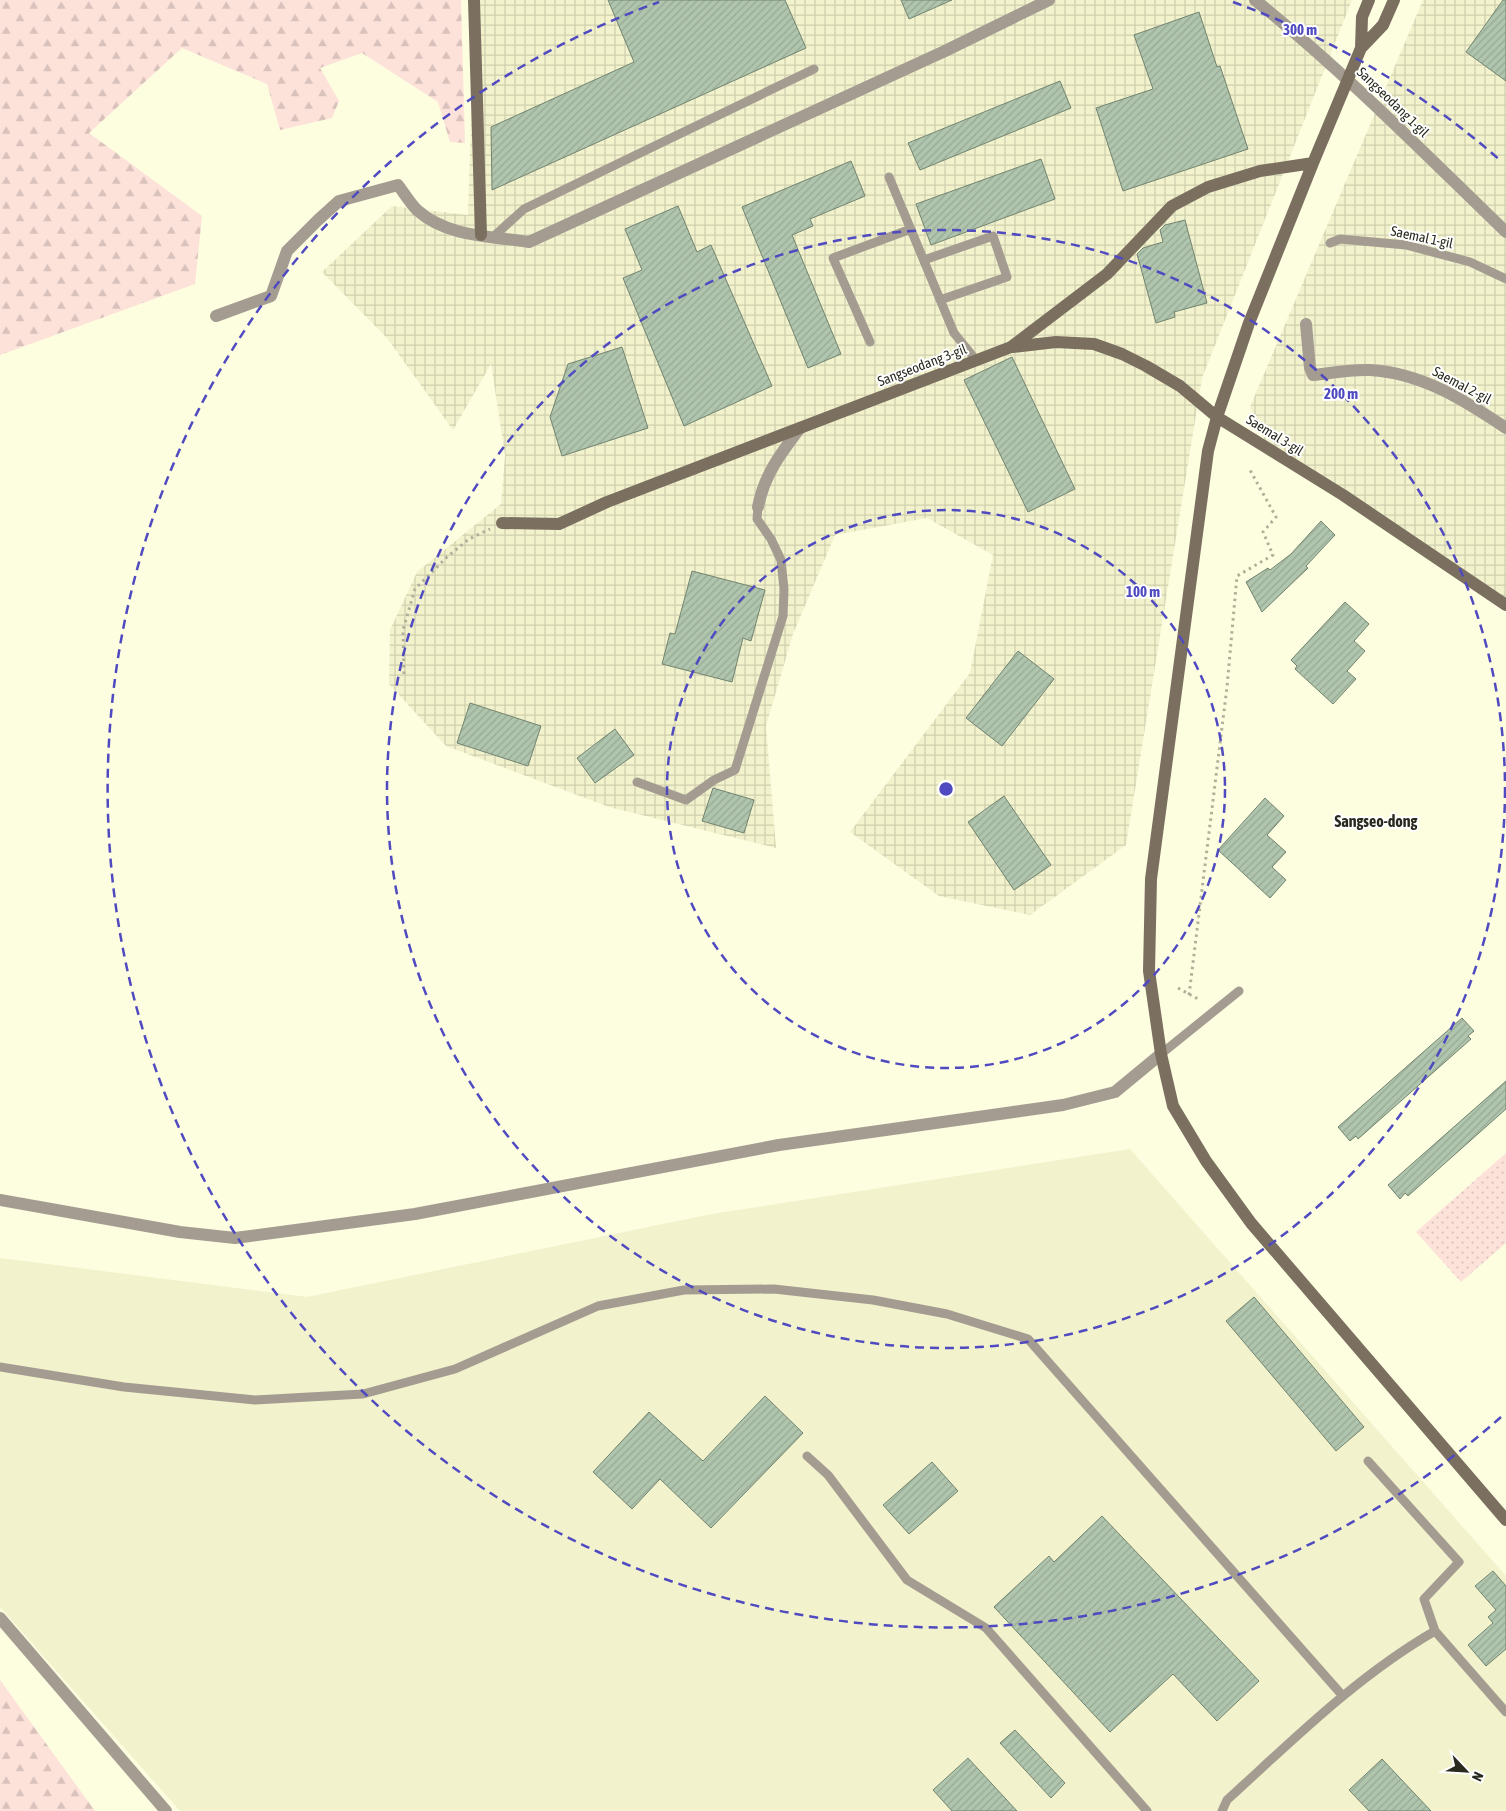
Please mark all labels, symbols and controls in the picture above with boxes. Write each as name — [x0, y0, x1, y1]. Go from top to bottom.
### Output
text: 300 m — [1283, 21, 1317, 38]
street label: Sangseodang 1-gil — [1354, 64, 1432, 140]
street label: Saemal 1-gil — [1389, 223, 1455, 251]
street label: Sangseodang 3-gil — [875, 341, 969, 389]
street label: Saemal 2-gil — [1430, 363, 1494, 407]
text: 200 m — [1324, 385, 1358, 402]
street label: Saemal 3-gil — [1244, 411, 1307, 459]
text: 100 m — [1126, 583, 1160, 600]
centre of rings — [937, 780, 955, 798]
district label: Sangseo-dong — [1335, 812, 1418, 830]
north arrow — [1441, 1746, 1491, 1796]
text: N — [1469, 1769, 1487, 1784]

